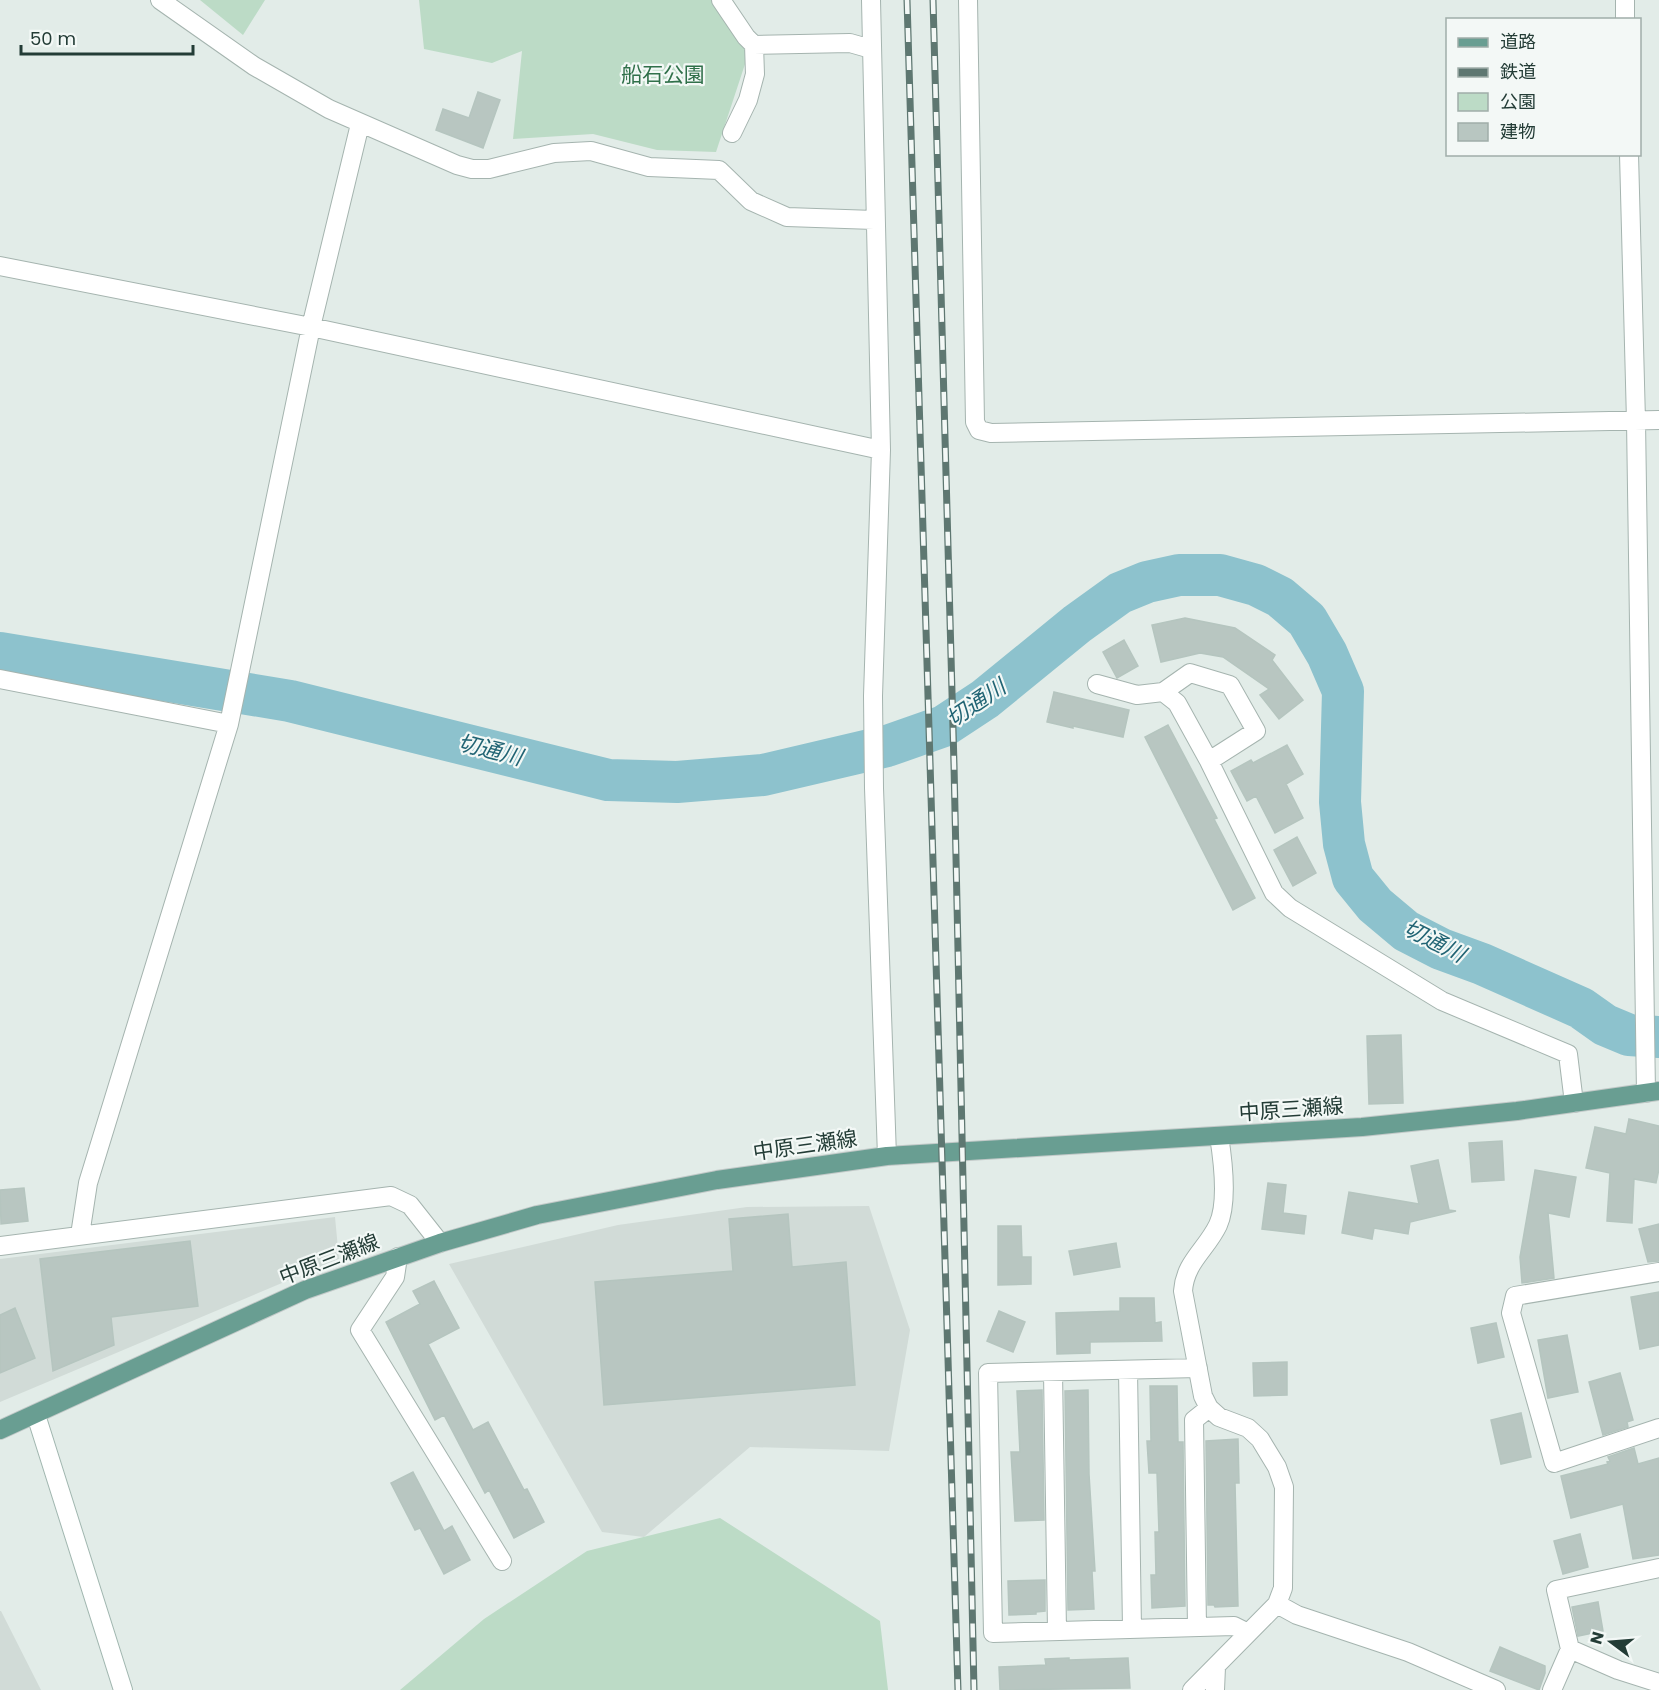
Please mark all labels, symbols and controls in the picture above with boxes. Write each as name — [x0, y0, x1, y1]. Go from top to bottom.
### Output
scale bar — [21, 18, 194, 56]
legend — [1446, 18, 1641, 156]
text: 50 m — [30, 26, 76, 51]
text: 道路 — [1500, 29, 1536, 54]
text: 鉄道 — [1500, 59, 1536, 84]
park label: 船石公園 — [621, 60, 705, 89]
text: 公園 — [1500, 89, 1536, 114]
text: 建物 — [1500, 119, 1536, 144]
water label: 切通川 — [940, 671, 1014, 734]
water label: 切通川 — [454, 727, 528, 774]
water label: 切通川 — [1398, 912, 1472, 971]
street label: 中原三瀬線 — [1238, 1091, 1344, 1127]
street label: 中原三瀬線 — [751, 1123, 859, 1167]
street label: 中原三瀬線 — [275, 1227, 383, 1291]
north arrow — [1581, 1612, 1641, 1672]
text: N — [1584, 1629, 1610, 1647]

